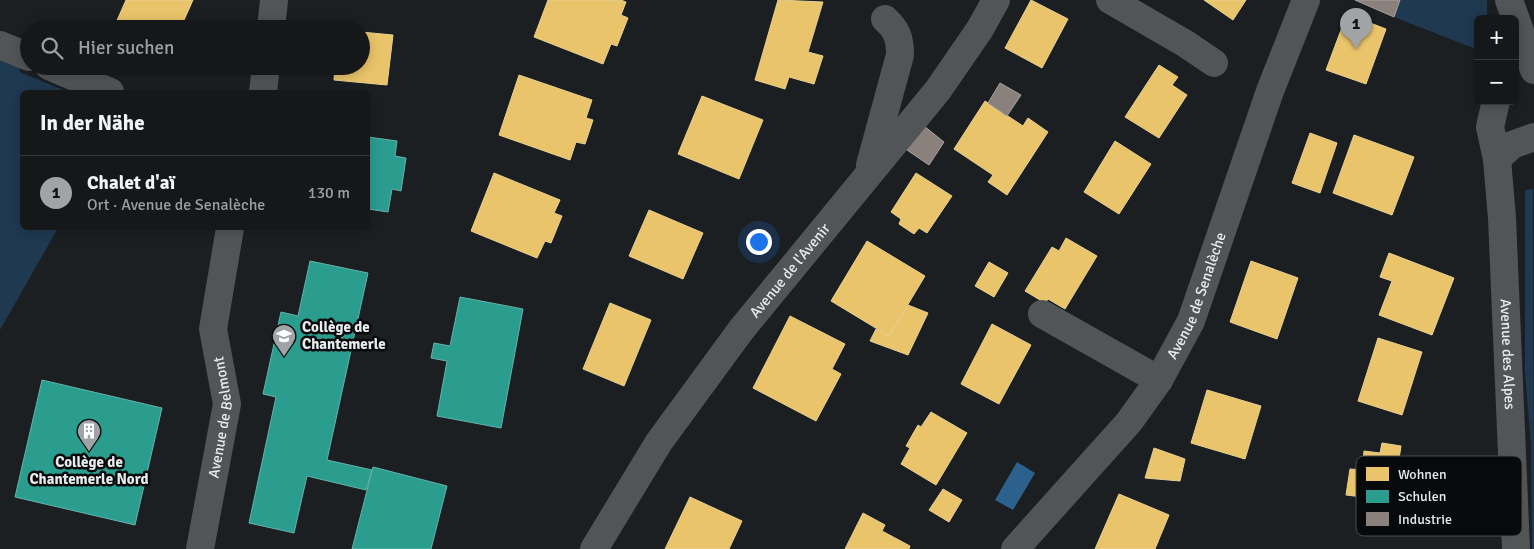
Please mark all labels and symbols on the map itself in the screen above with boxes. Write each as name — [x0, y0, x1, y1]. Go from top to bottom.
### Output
pin: 1 — [1340, 8, 1372, 49]
street label: Avenue de l'Avenir — [746, 219, 834, 321]
your location — [746, 229, 772, 255]
street label: Avenue de Senalèche — [1163, 230, 1230, 362]
street label: Avenue des Alpes — [1496, 298, 1519, 411]
place label: Collège de Chantemerle — [302, 318, 386, 353]
school or university icon: Collège de Chantemerle — [271, 323, 297, 357]
street label: Avenue de Belmont — [204, 355, 236, 480]
building icon: Collège de Chantemerle Nord — [76, 418, 102, 452]
place label: Collège de Chantemerle Nord — [29, 453, 149, 488]
legend — [1356, 456, 1522, 536]
text: Wohnen — [1398, 466, 1447, 483]
text: Schulen — [1398, 488, 1446, 505]
text: Industrie — [1398, 511, 1452, 528]

